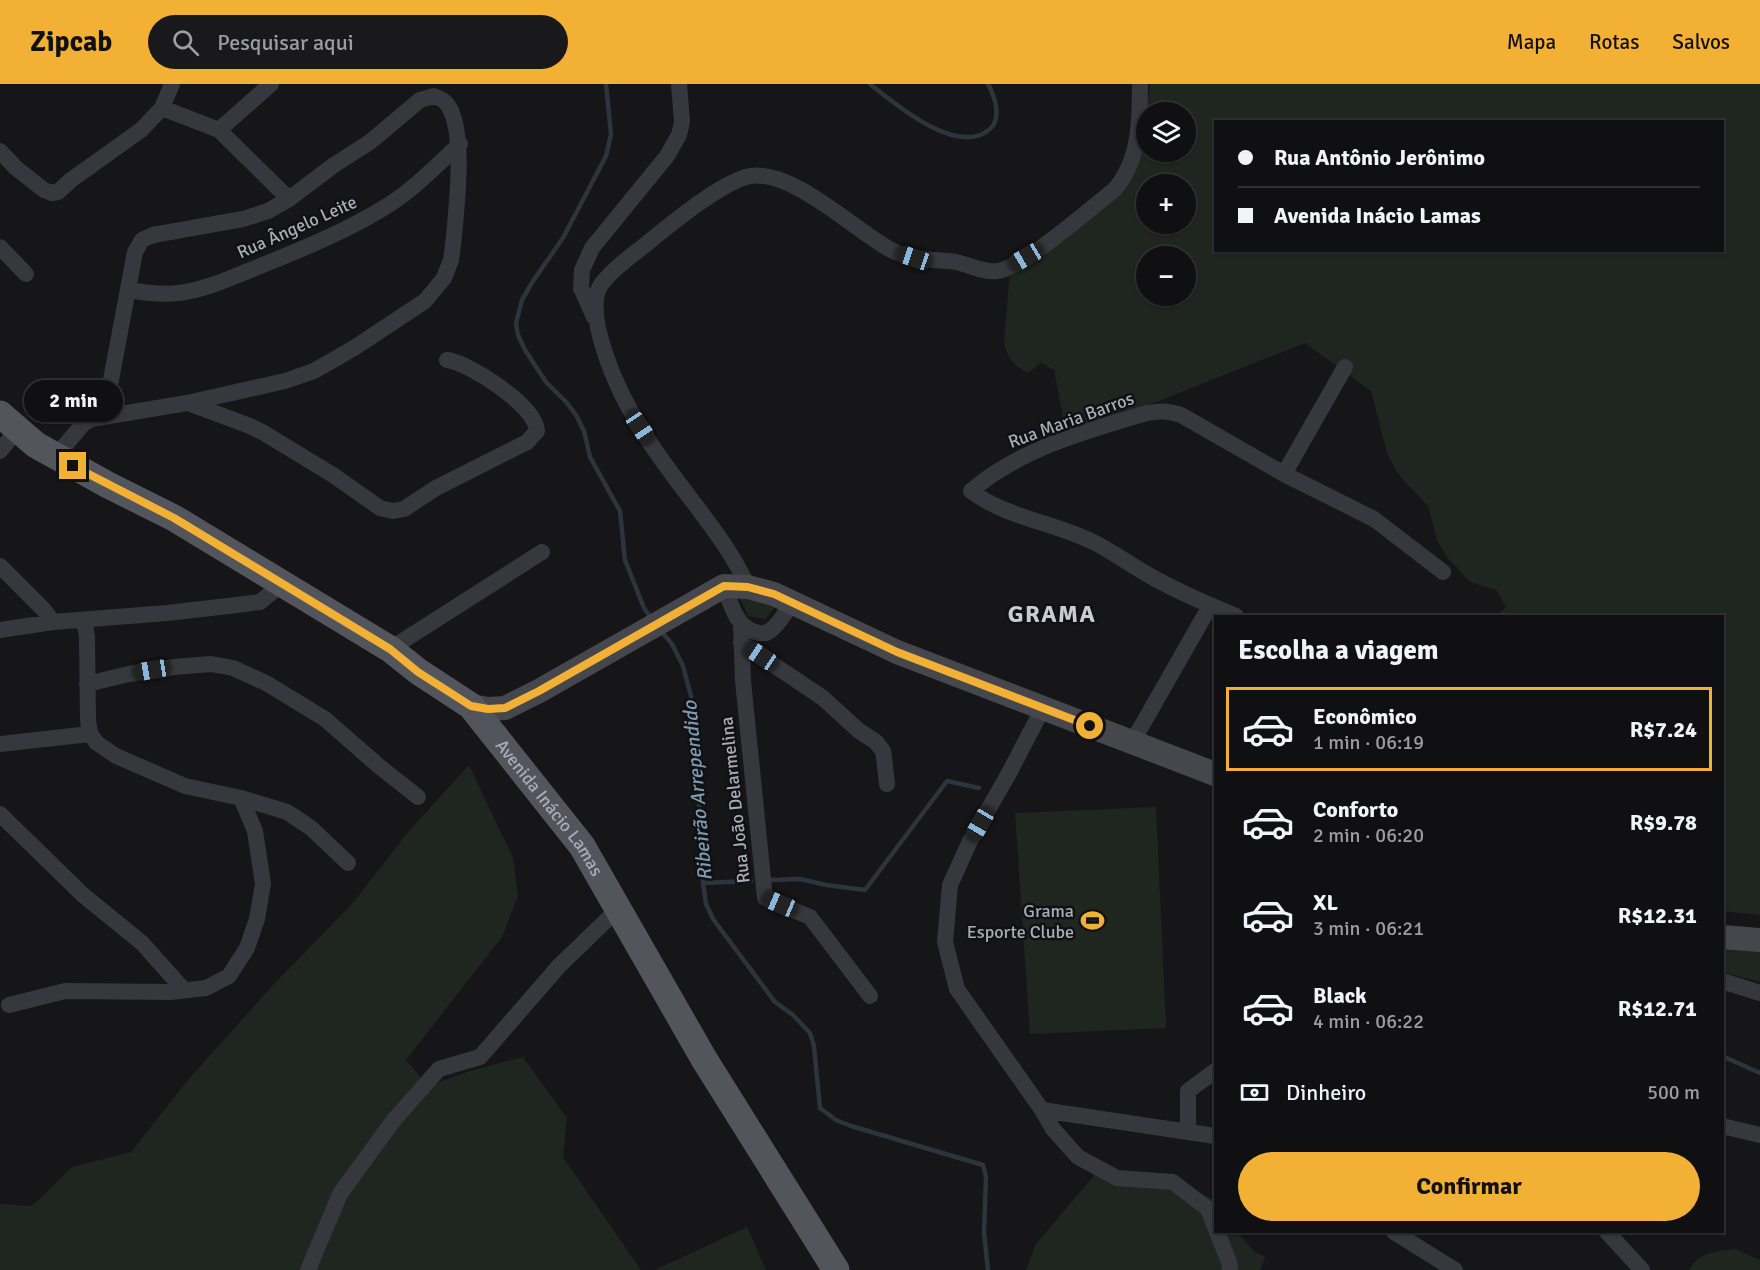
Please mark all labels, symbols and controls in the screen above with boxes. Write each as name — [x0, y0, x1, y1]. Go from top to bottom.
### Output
search box — [148, 15, 568, 69]
text: Zipcab — [30, 25, 112, 59]
icon: search — [169, 26, 202, 59]
text: Pesquisar aqui — [217, 29, 354, 56]
text: Mapa — [1507, 29, 1556, 55]
text: Rotas — [1589, 29, 1639, 55]
text: Salvos — [1672, 29, 1730, 55]
map controls — [1136, 102, 1196, 306]
button: layers — [1136, 102, 1196, 162]
text: Rua Antônio Jerônimo — [1274, 144, 1485, 171]
button: + — [1136, 174, 1196, 234]
street label: Rua Ângelo Leite — [234, 191, 360, 263]
text: Avenida Inácio Lamas — [1274, 202, 1481, 229]
car — [1006, 240, 1046, 274]
car — [894, 244, 934, 272]
button: − — [1136, 246, 1196, 306]
callout: 2 min — [23, 379, 122, 421]
street label: Rua Maria Barros — [1005, 387, 1137, 453]
text: 2 min — [49, 388, 98, 413]
car — [622, 407, 658, 447]
route end — [59, 452, 86, 479]
district label: GRAMA — [1008, 599, 1096, 629]
text: Escolha a viagem — [1238, 634, 1439, 667]
car — [741, 638, 781, 674]
car — [133, 658, 171, 682]
water label: Ribeirão Arrependido — [677, 698, 718, 882]
icon: car — [1241, 702, 1295, 756]
text: Econômico — [1313, 703, 1417, 730]
route start — [1076, 712, 1103, 739]
street label: Rua João Delarmelina — [715, 716, 755, 884]
text: R$7.24 — [1630, 716, 1697, 743]
text: 1 min · 06:19 — [1313, 730, 1424, 755]
street label: Avenida Inácio Lamas — [491, 735, 608, 880]
icon: car — [1241, 795, 1295, 849]
text: Conforto — [1313, 796, 1398, 823]
car — [963, 804, 997, 844]
text: R$9.78 — [1630, 809, 1697, 836]
text: 2 min · 06:20 — [1313, 823, 1424, 848]
icon: car — [1241, 888, 1295, 942]
car — [760, 889, 800, 919]
text: XL — [1313, 889, 1338, 916]
place label: Grama Esporte Clube — [967, 900, 1074, 943]
text: R$12.31 — [1618, 902, 1697, 929]
sports icon: Grama Esporte Clube — [1079, 908, 1105, 934]
text: 3 min · 06:21 — [1313, 916, 1424, 941]
icon: car — [1241, 981, 1295, 1035]
text: Black — [1313, 982, 1367, 1009]
text: R$12.71 — [1618, 995, 1697, 1022]
text: 4 min · 06:22 — [1313, 1009, 1424, 1034]
icon: cash — [1238, 1076, 1271, 1109]
text: Dinheiro — [1286, 1079, 1366, 1106]
text: 500 m — [1647, 1080, 1700, 1105]
button: Confirmar — [1238, 1152, 1700, 1221]

